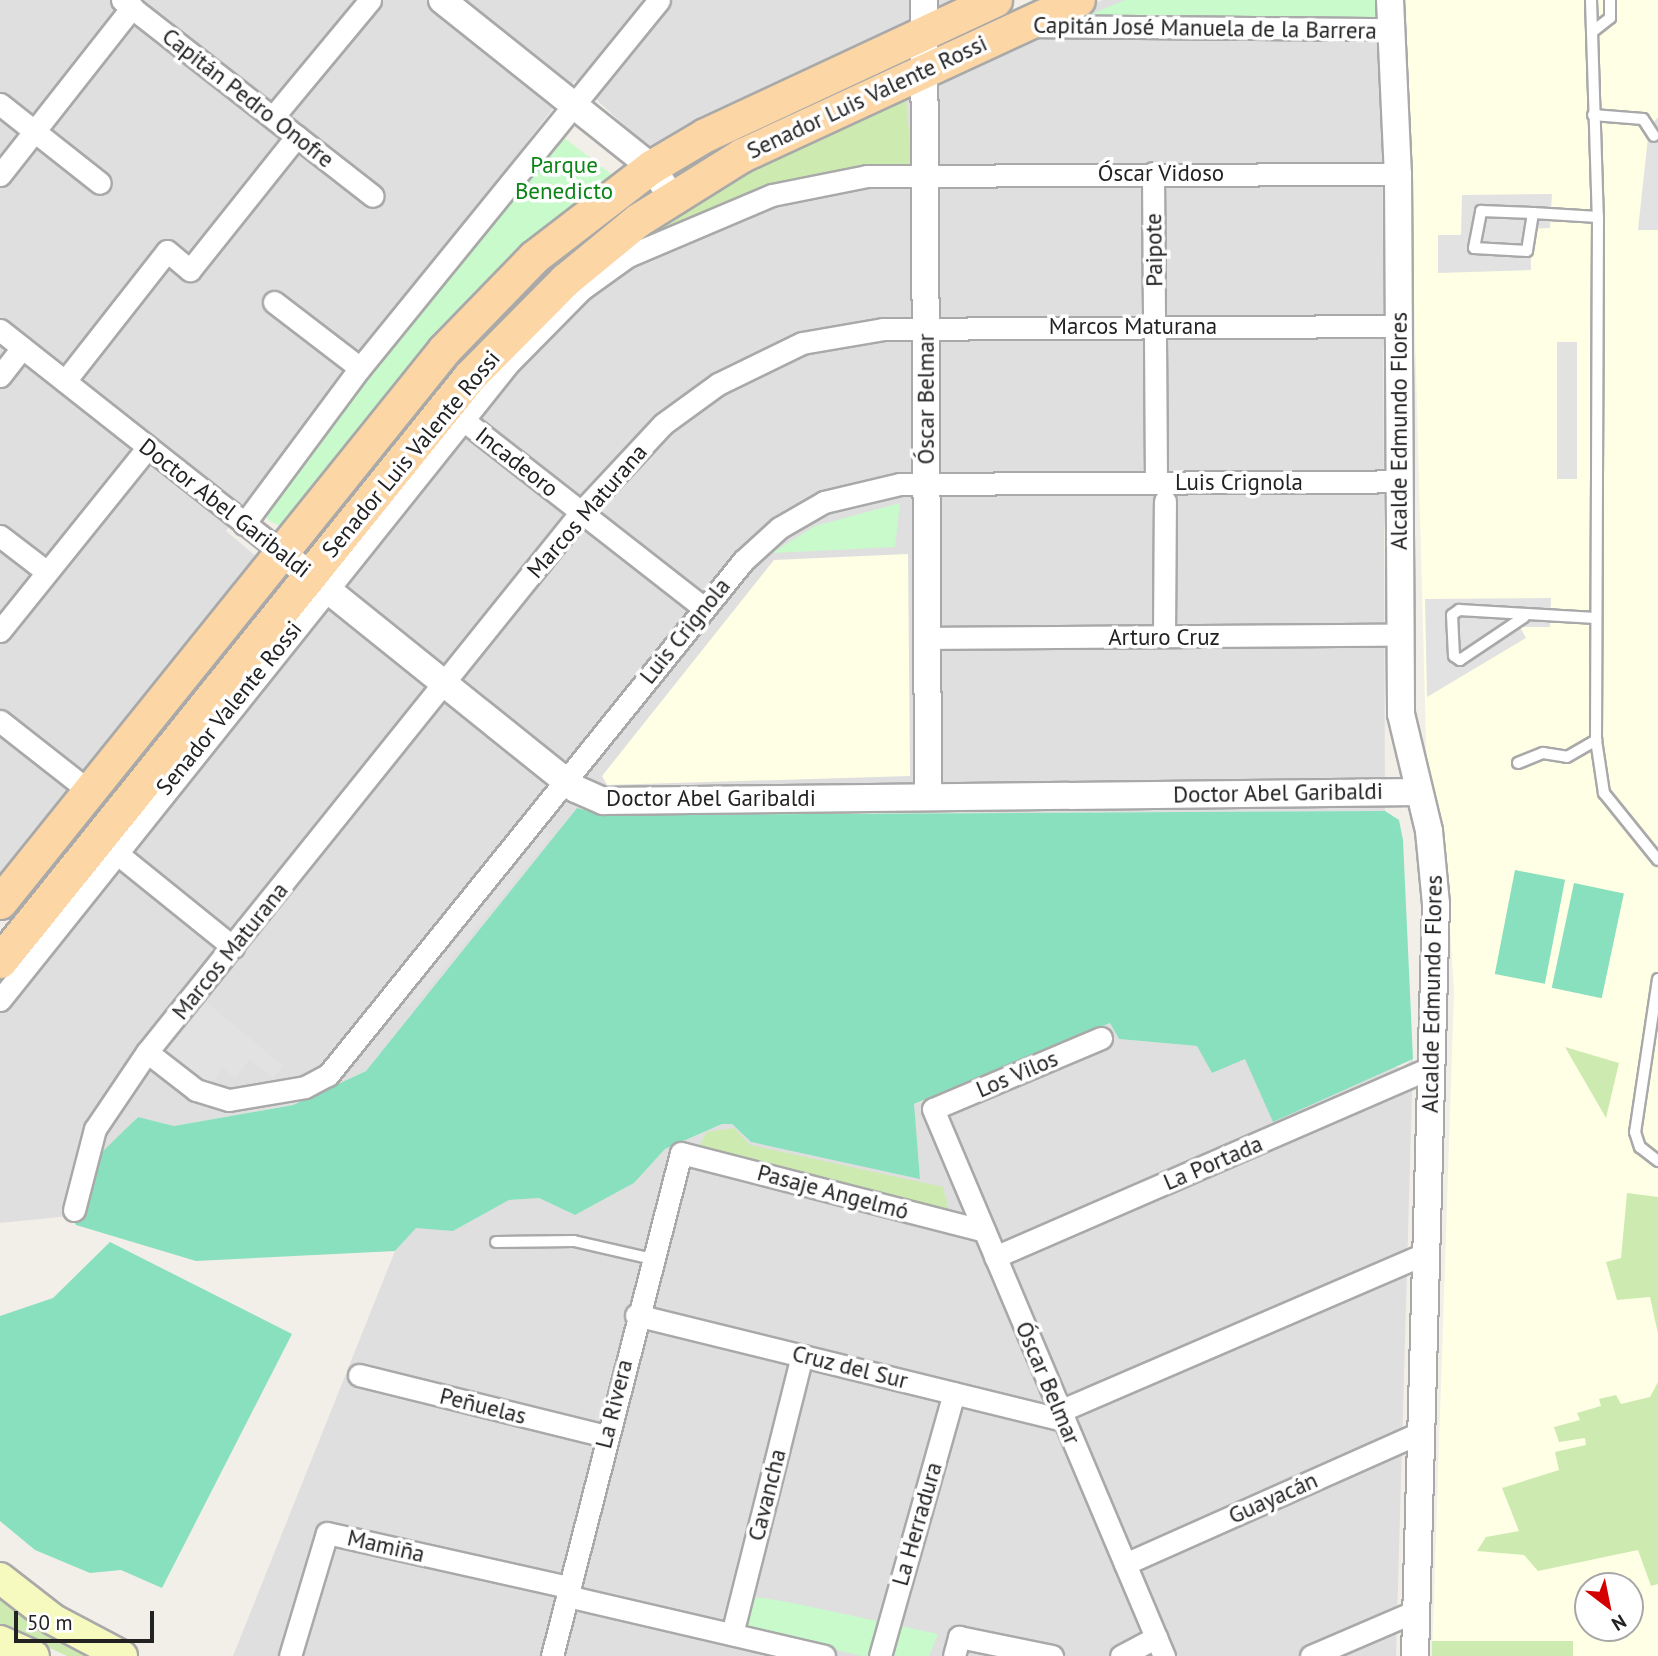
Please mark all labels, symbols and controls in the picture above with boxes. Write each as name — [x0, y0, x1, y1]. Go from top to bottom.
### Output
street label: Capitán José Manuela de la Barrera — [1033, 11, 1377, 45]
street label: Capitán Pedro Onofre — [157, 22, 339, 174]
street label: Senador Luis Valente Rossi — [742, 29, 992, 165]
park label: Parque Benedicto — [515, 151, 613, 205]
street label: Óscar Vidoso — [1097, 159, 1225, 187]
street label: Paipote — [1140, 213, 1168, 287]
street label: Marcos Maturana — [1049, 312, 1217, 340]
street label: Alcalde Edmundo Flores — [1385, 312, 1413, 550]
street label: Óscar Belmar — [912, 334, 940, 464]
street label: Senador Luis Valente Rossi — [316, 345, 506, 563]
street label: Incadeoro — [470, 421, 564, 503]
street label: Doctor Abel Garibaldi — [134, 432, 316, 584]
street label: Marcos Maturana — [521, 438, 653, 584]
street label: Luis Crignola — [1175, 468, 1303, 496]
street label: Luis Crignola — [634, 573, 736, 689]
street label: Senador Valente Rossi — [150, 615, 308, 801]
street label: Arturo Cruz — [1108, 623, 1220, 651]
street label: Doctor Abel Garibaldi — [1173, 777, 1383, 809]
street label: Doctor Abel Garibaldi — [606, 784, 816, 812]
street label: Alcalde Edmundo Flores — [1416, 875, 1448, 1113]
street label: Marcos Maturana — [166, 877, 294, 1025]
street label: Los Vilos — [972, 1044, 1062, 1104]
street label: La Portada — [1159, 1130, 1267, 1196]
street label: Pasaje Angelmó — [754, 1158, 912, 1226]
street label: Óscar Belmar — [1010, 1317, 1086, 1449]
street label: Cruz del Sur — [789, 1339, 911, 1395]
street label: La Rivera — [590, 1357, 638, 1451]
street label: Peñuelas — [437, 1382, 529, 1430]
street label: Cavancha — [742, 1446, 792, 1544]
street label: La Herradura — [886, 1459, 948, 1589]
street label: Guayacán — [1224, 1466, 1322, 1530]
street label: Mamiña — [345, 1524, 427, 1568]
north arrow — [1574, 1572, 1644, 1642]
scale bar — [18, 1596, 158, 1640]
text: 50 m — [27, 1609, 73, 1636]
text: N — [1607, 1610, 1631, 1637]

